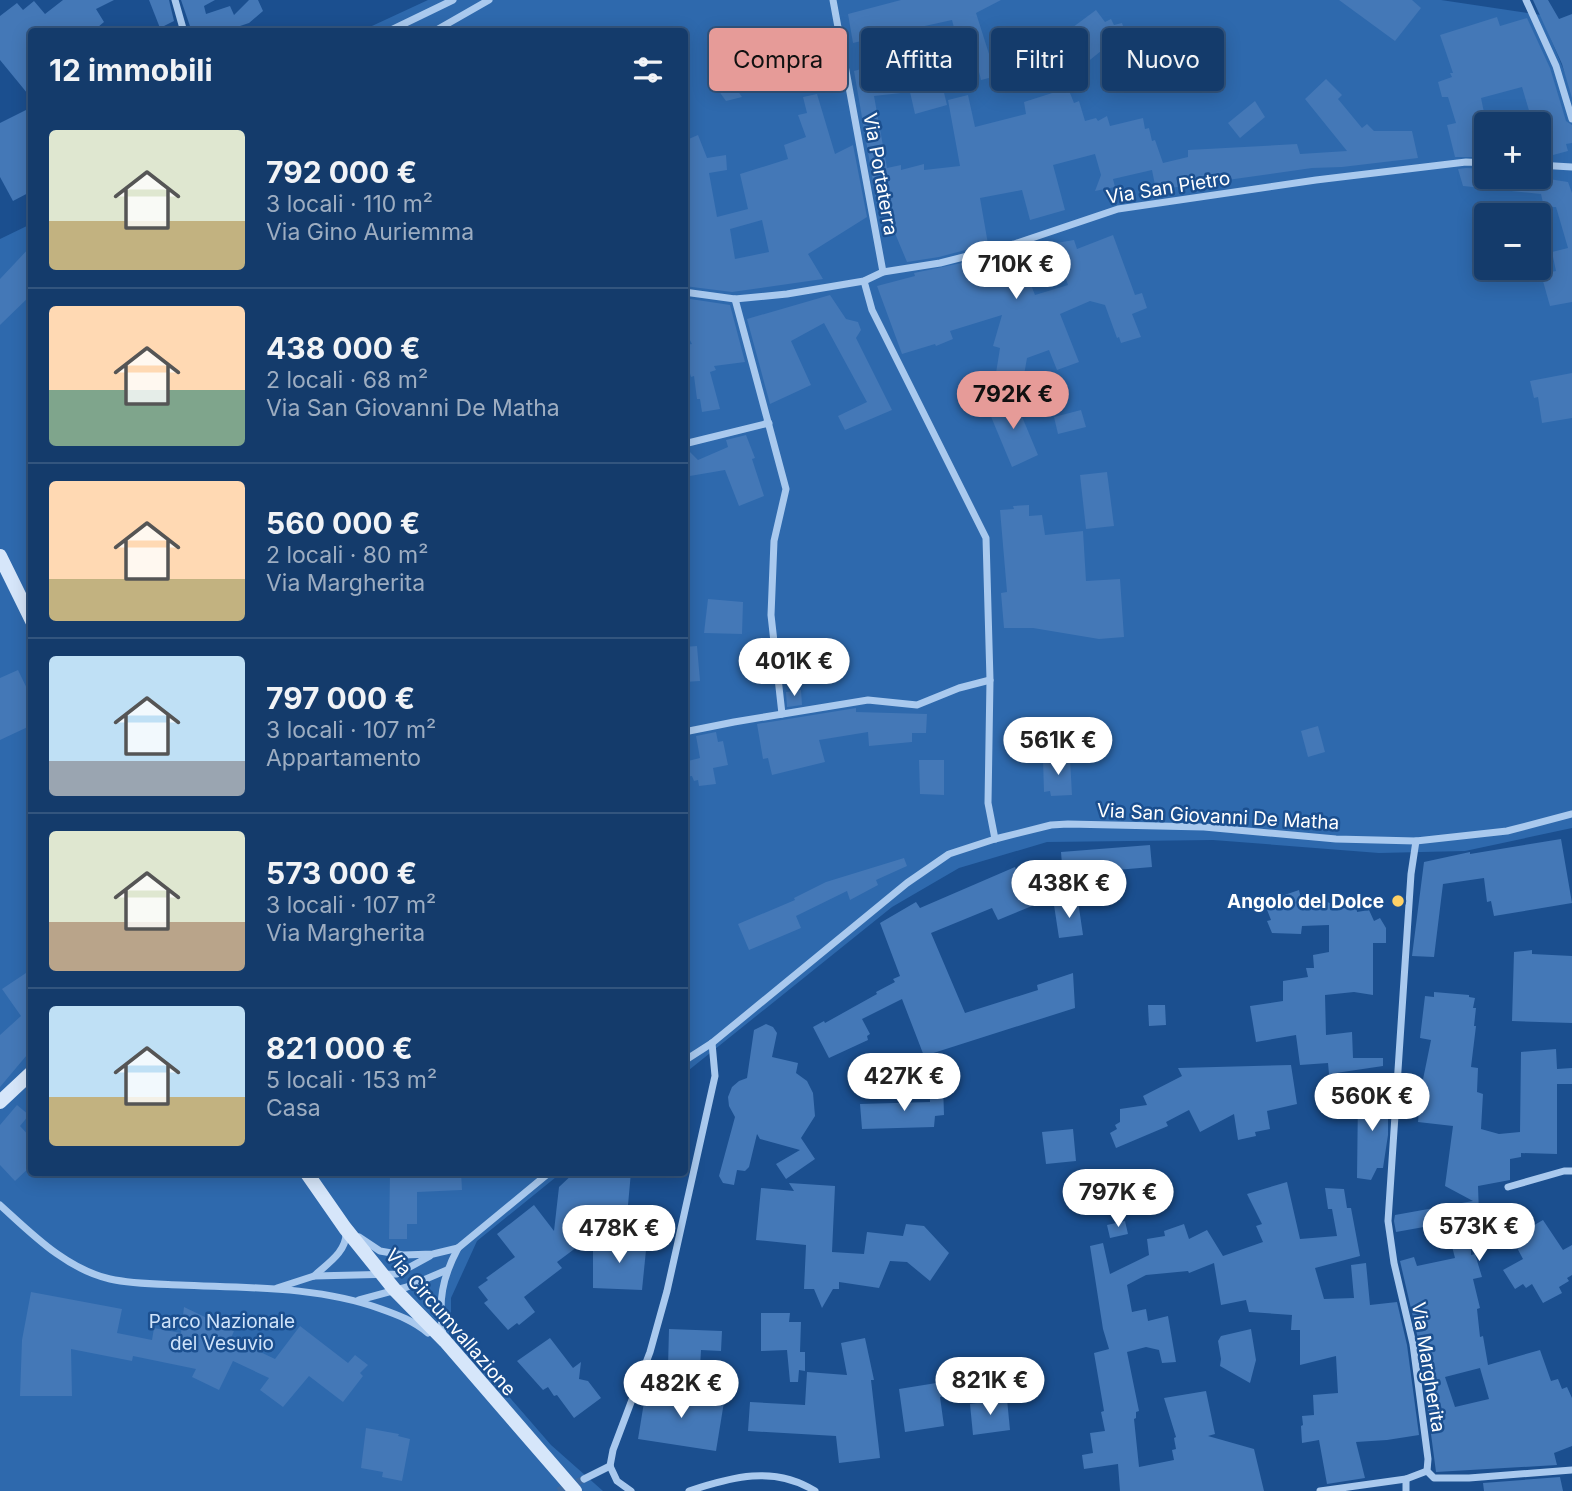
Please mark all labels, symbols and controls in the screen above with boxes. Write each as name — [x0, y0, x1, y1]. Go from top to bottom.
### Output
chip: Compra — [709, 28, 847, 91]
chip: Affitta — [861, 28, 977, 91]
chip: Filtri — [991, 28, 1088, 91]
chip: Nuovo — [1102, 28, 1224, 91]
icon: filters — [629, 51, 667, 89]
text: 12 immobili — [49, 52, 213, 88]
street label: Via Portaterra — [858, 111, 903, 237]
map controls — [1474, 112, 1551, 280]
button: + — [1474, 112, 1551, 189]
text: 792 000 € — [266, 154, 417, 190]
icon: home — [105, 158, 189, 242]
street label: Via San Pietro — [1104, 166, 1232, 209]
text: 3 locali · 110 m² — [266, 190, 433, 218]
button: − — [1474, 203, 1551, 280]
text: Via Gino Auriemma — [266, 218, 474, 246]
pin: 710K € — [959, 242, 1073, 301]
text: 710K € — [978, 250, 1054, 278]
text: 438 000 € — [266, 330, 421, 366]
icon: home — [105, 334, 189, 418]
text: 2 locali · 68 m² — [266, 366, 428, 394]
pin: 792K € — [956, 372, 1070, 431]
text: 792K € — [973, 380, 1053, 408]
text: Via San Giovanni De Matha — [266, 394, 560, 422]
text: 560 000 € — [266, 505, 420, 541]
icon: home — [105, 509, 189, 593]
text: 2 locali · 80 m² — [266, 541, 428, 569]
text: Via Margherita — [266, 569, 425, 597]
pin: 401K € — [737, 638, 851, 698]
text: 401K € — [755, 647, 833, 675]
text: 797 000 € — [266, 680, 415, 716]
icon: home — [105, 684, 189, 768]
text: 3 locali · 107 m² — [266, 716, 436, 744]
pin: 561K € — [1001, 718, 1115, 777]
text: 561K € — [1019, 726, 1097, 754]
text: Appartamento — [266, 744, 421, 772]
street label: Via San Giovanni De Matha — [1096, 799, 1340, 834]
text: 573 000 € — [266, 855, 417, 891]
icon: home — [105, 859, 189, 943]
pin: 438K € — [1012, 860, 1126, 920]
text: 438K € — [1027, 869, 1111, 897]
place label: Angolo del Dolce — [1227, 890, 1384, 913]
text: 3 locali · 107 m² — [266, 891, 436, 919]
marker: Angolo del Dolce — [1390, 893, 1406, 909]
text: Via Margherita — [266, 919, 425, 947]
text: 821 000 € — [266, 1030, 413, 1066]
icon: home — [105, 1034, 189, 1118]
pin: 427K € — [847, 1054, 961, 1113]
text: 427K € — [863, 1062, 945, 1090]
text: 5 locali · 153 m² — [266, 1066, 437, 1094]
pin: 560K € — [1315, 1074, 1429, 1133]
text: 560K € — [1331, 1082, 1413, 1110]
text: Casa — [266, 1094, 321, 1122]
pin: 797K € — [1061, 1170, 1175, 1229]
text: 797K € — [1079, 1178, 1157, 1206]
pin: 573K € — [1422, 1204, 1536, 1263]
pin: 478K € — [562, 1206, 676, 1265]
text: 573K € — [1439, 1212, 1519, 1240]
text: 478K € — [578, 1214, 660, 1242]
street label: Via Circumvallazione — [380, 1244, 521, 1401]
street label: Via Margherita — [1407, 1300, 1450, 1434]
park label: Parco Nazionale del Vesuvio — [149, 1310, 295, 1355]
pin: 821K € — [933, 1358, 1047, 1417]
pin: 482K € — [624, 1360, 738, 1420]
text: 821K € — [951, 1366, 1029, 1394]
text: 482K € — [640, 1369, 722, 1397]

